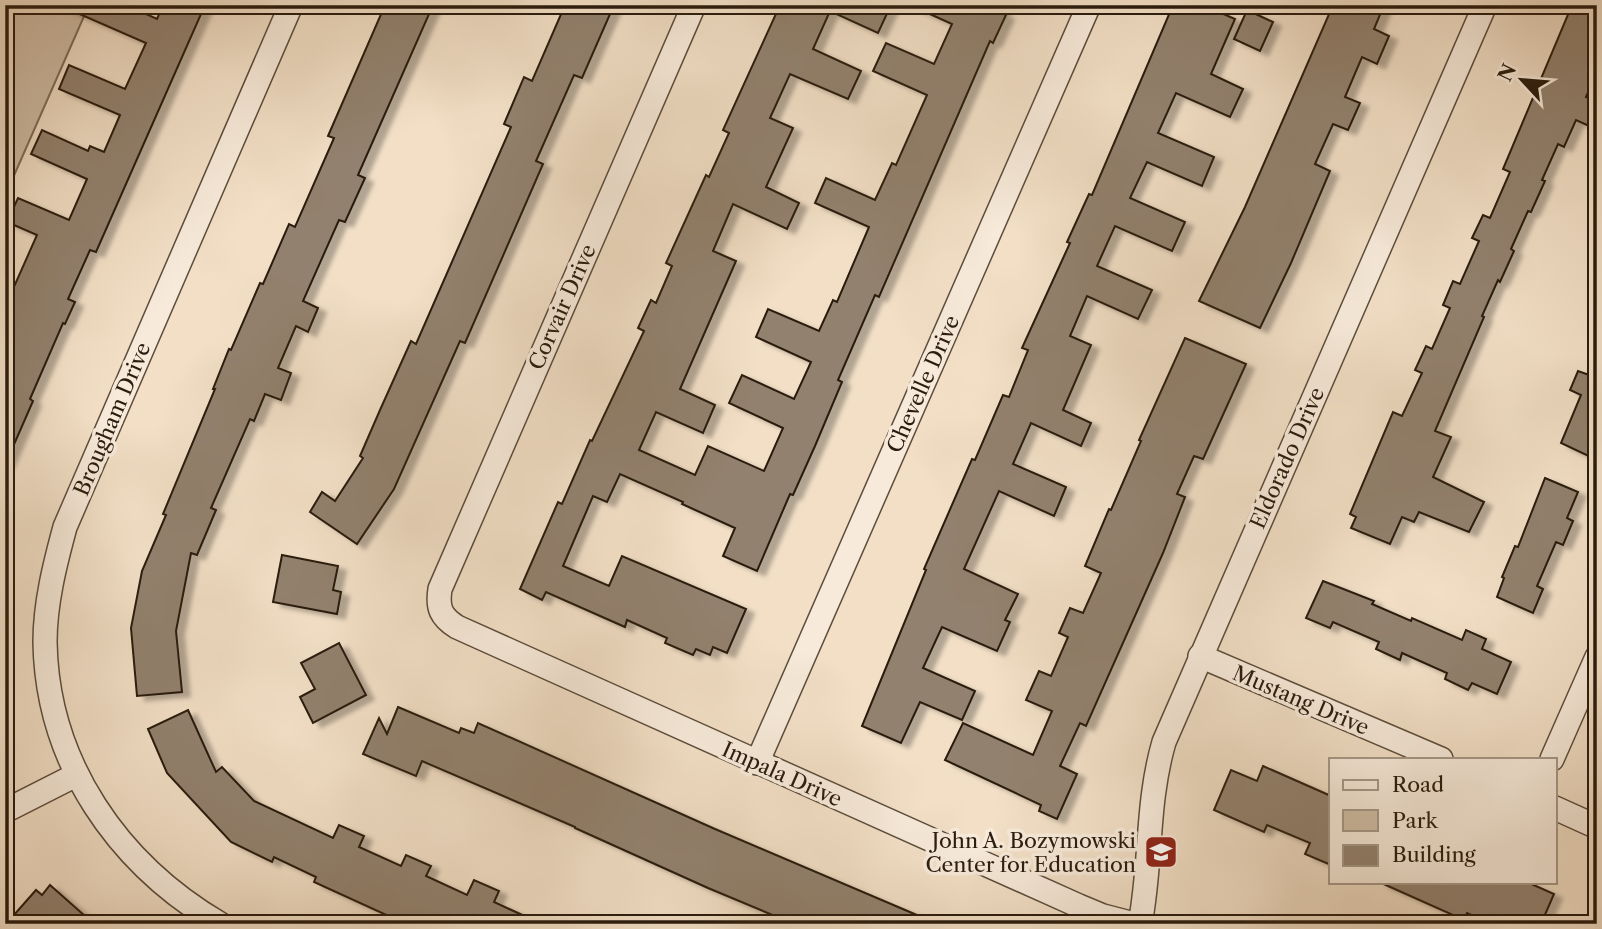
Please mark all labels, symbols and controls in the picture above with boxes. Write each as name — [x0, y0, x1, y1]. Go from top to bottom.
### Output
north arrow — [1486, 46, 1556, 116]
text: N — [1493, 60, 1521, 85]
street label: Corvair Drive — [523, 240, 601, 374]
street label: Chevelle Drive — [882, 311, 964, 457]
street label: Brougham Drive — [68, 339, 156, 499]
street label: Eldorado Drive — [1245, 383, 1329, 533]
street label: Mustang Drive — [1229, 660, 1373, 740]
street label: Impala Drive — [718, 736, 846, 812]
legend — [1329, 758, 1556, 884]
text: Road — [1392, 772, 1444, 797]
text: Park — [1392, 808, 1438, 833]
place label: John A. Bozymowski Center for Education — [925, 828, 1136, 877]
school or university icon: John A. Bozymowski Center for Education — [1142, 833, 1180, 871]
text: Building — [1392, 842, 1477, 867]

